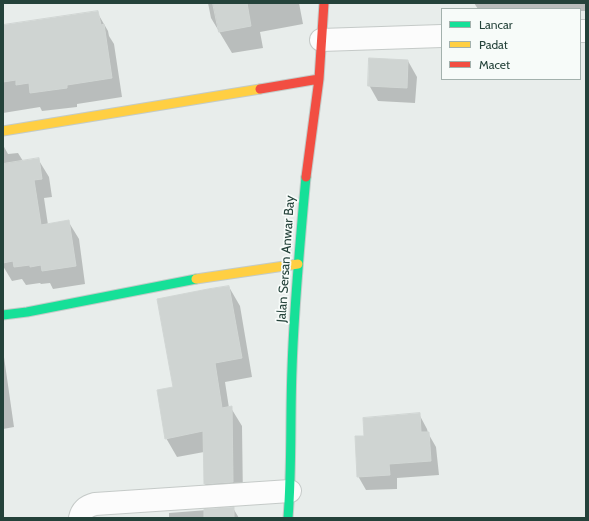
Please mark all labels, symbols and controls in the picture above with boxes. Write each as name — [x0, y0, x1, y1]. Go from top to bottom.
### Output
legend — [441, 8, 581, 80]
text: Lancar — [479, 17, 512, 32]
text: Padat — [479, 37, 508, 52]
text: Macet — [479, 57, 510, 72]
street label: Jalan Sersan Anwar Bay — [274, 195, 298, 323]

